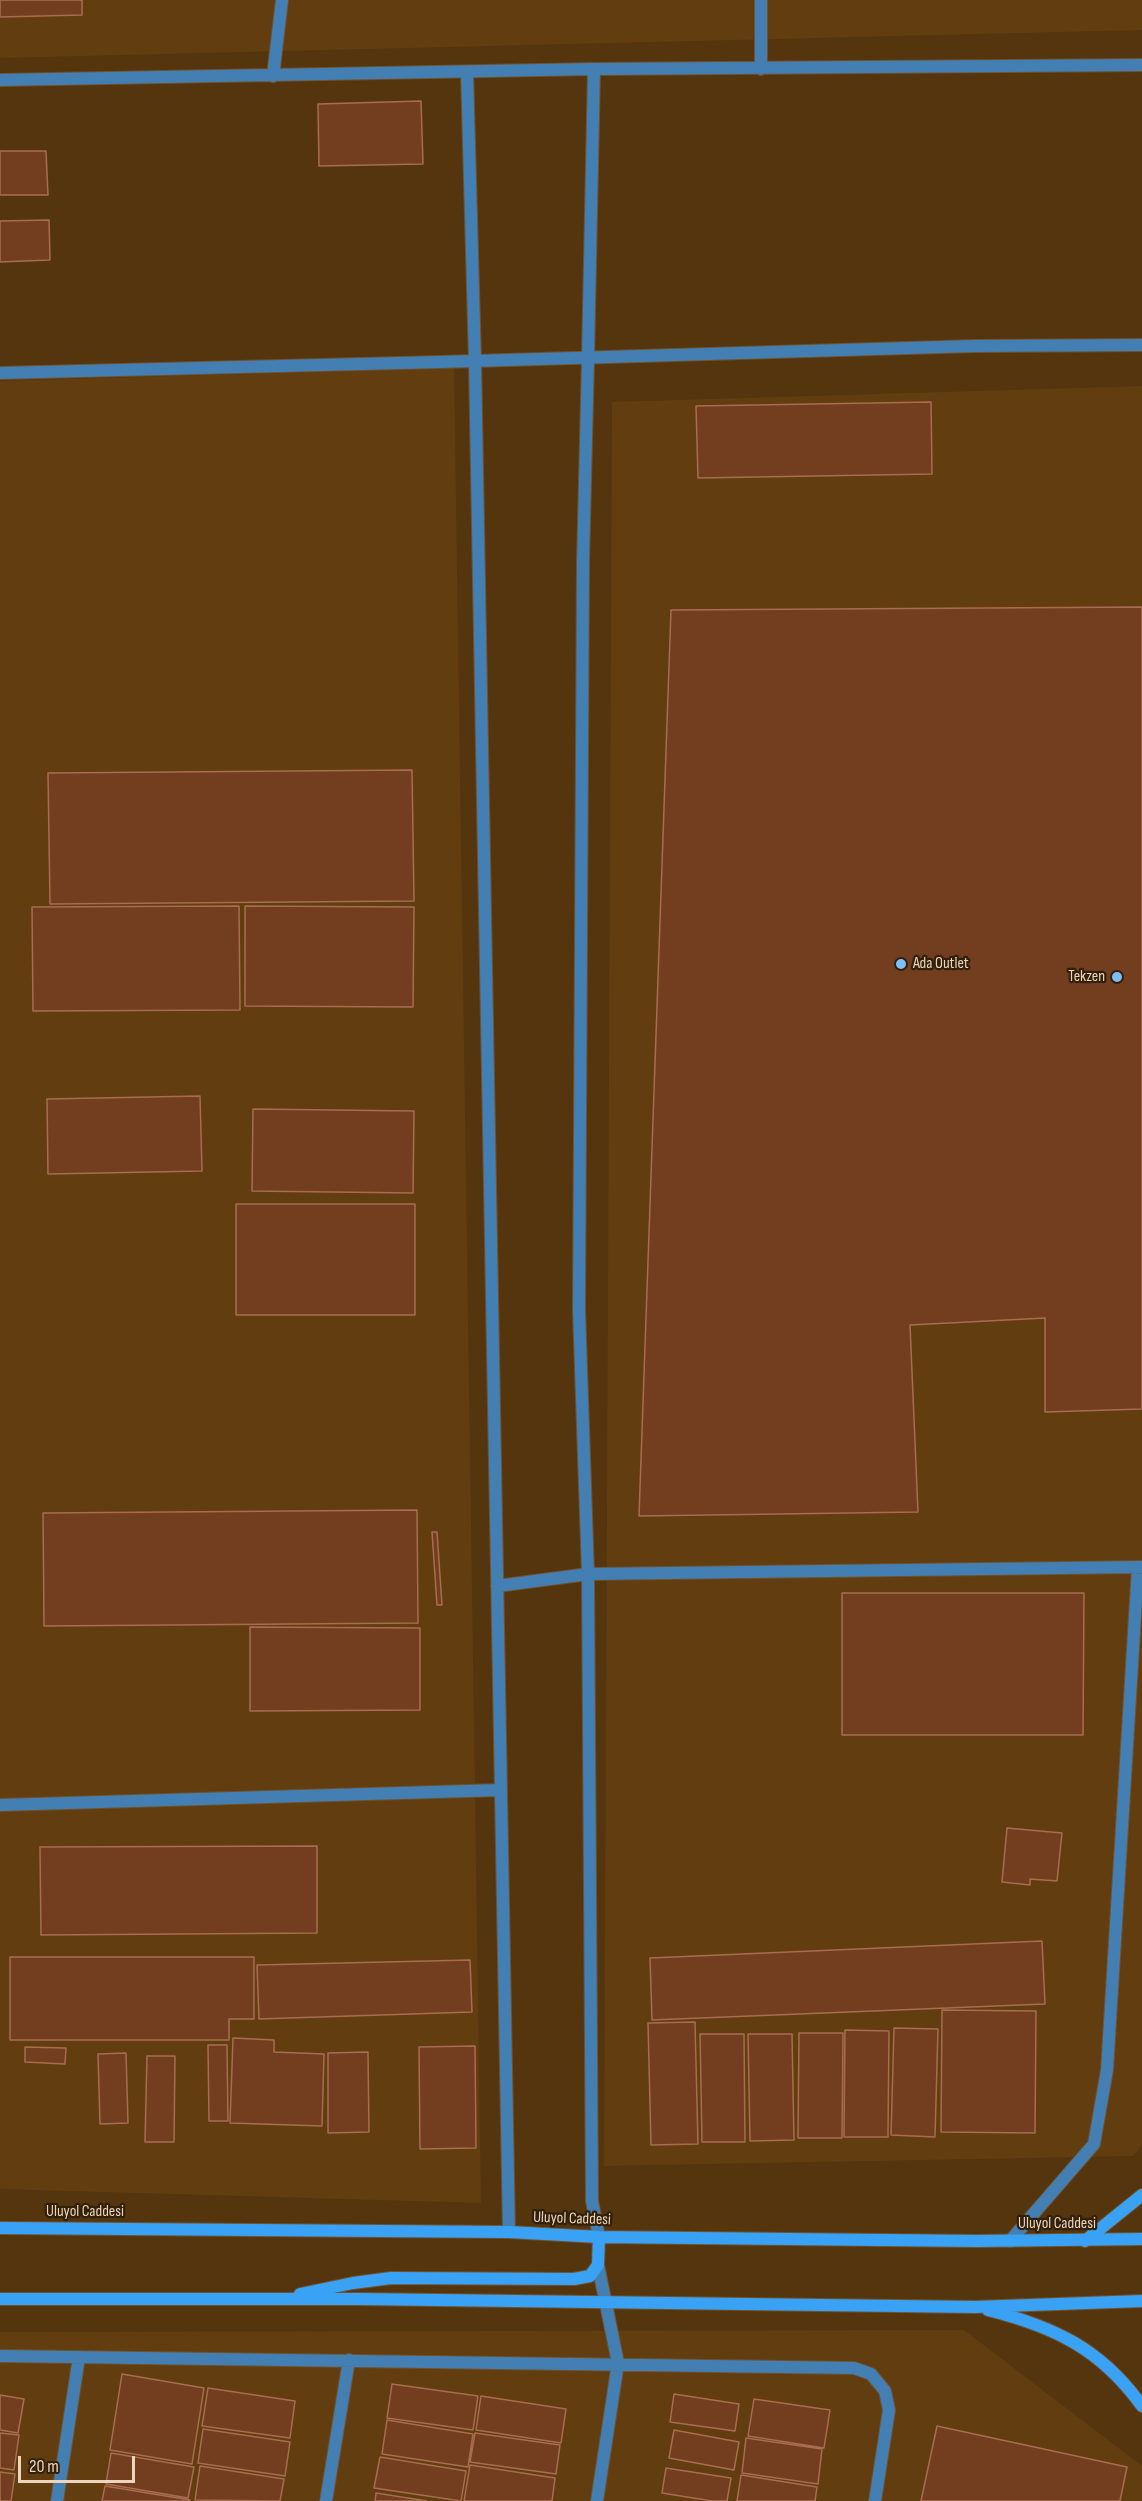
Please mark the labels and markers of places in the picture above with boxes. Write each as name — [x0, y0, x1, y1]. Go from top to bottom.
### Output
place label: Ada Outlet — [913, 954, 969, 974]
marker: Ada Outlet — [894, 957, 908, 971]
place label: Tekzen — [1068, 967, 1105, 987]
marker: Tekzen — [1110, 970, 1124, 984]

